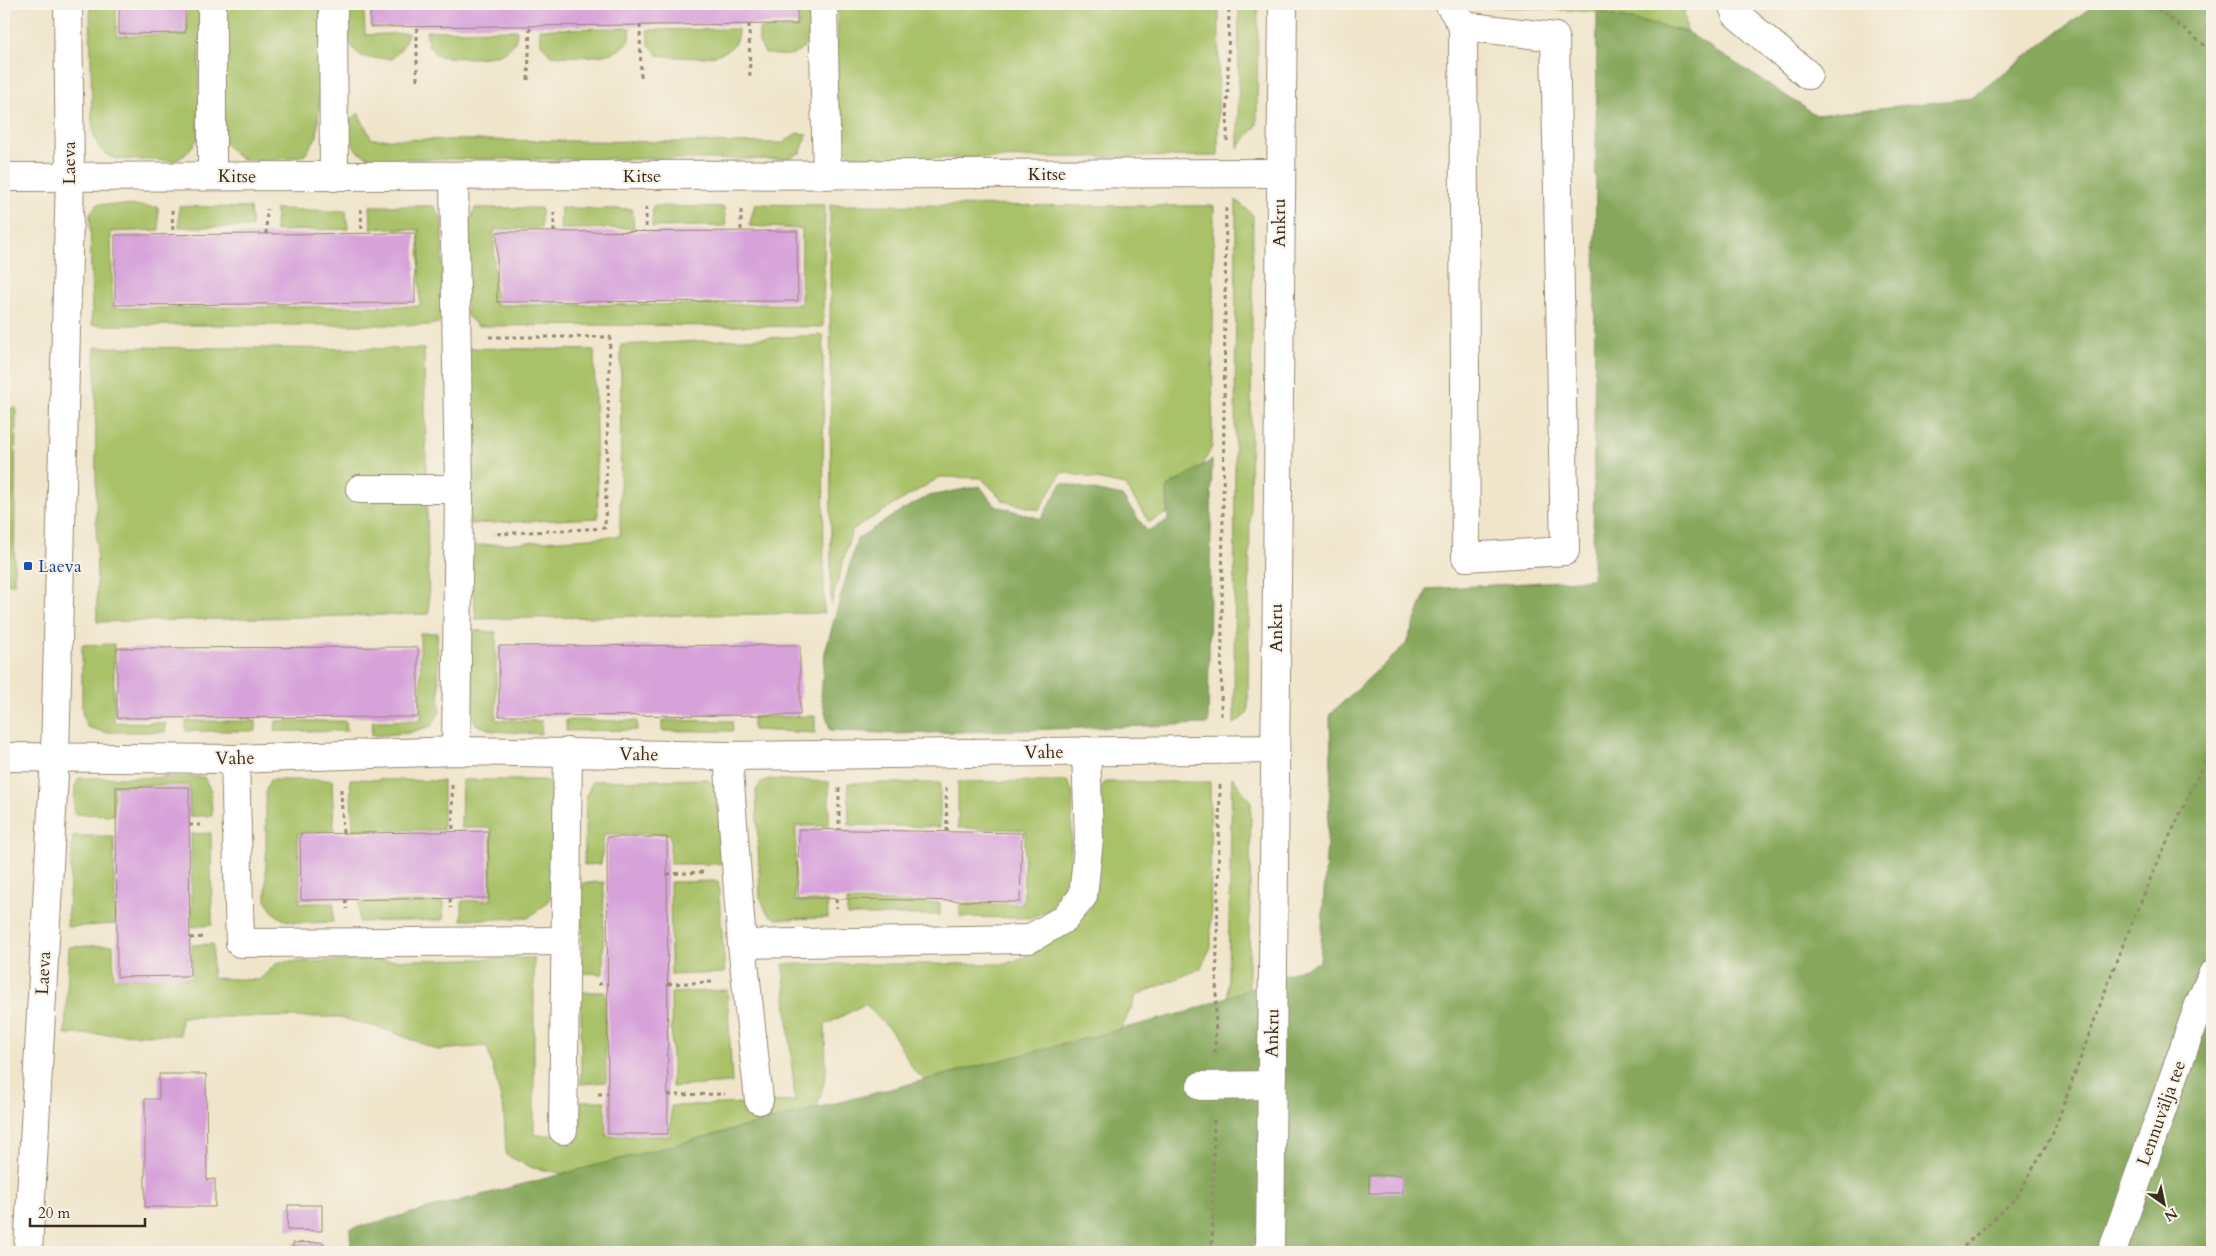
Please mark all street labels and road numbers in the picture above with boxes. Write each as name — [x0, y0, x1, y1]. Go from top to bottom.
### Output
street label: Laeva — [57, 141, 82, 185]
street label: Kitse — [1028, 162, 1066, 187]
street label: Kitse — [218, 164, 256, 189]
street label: Kitse — [623, 164, 661, 189]
street label: Ankru — [1267, 198, 1292, 248]
street label: Ankru — [1264, 603, 1289, 653]
street label: Vahe — [1024, 740, 1064, 765]
street label: Vahe — [619, 742, 659, 767]
street label: Vahe — [215, 746, 255, 771]
street label: Laeva — [30, 950, 57, 996]
street label: Ankru — [1260, 1008, 1285, 1058]
street label: Lennuvälja tee — [2131, 1057, 2192, 1169]

